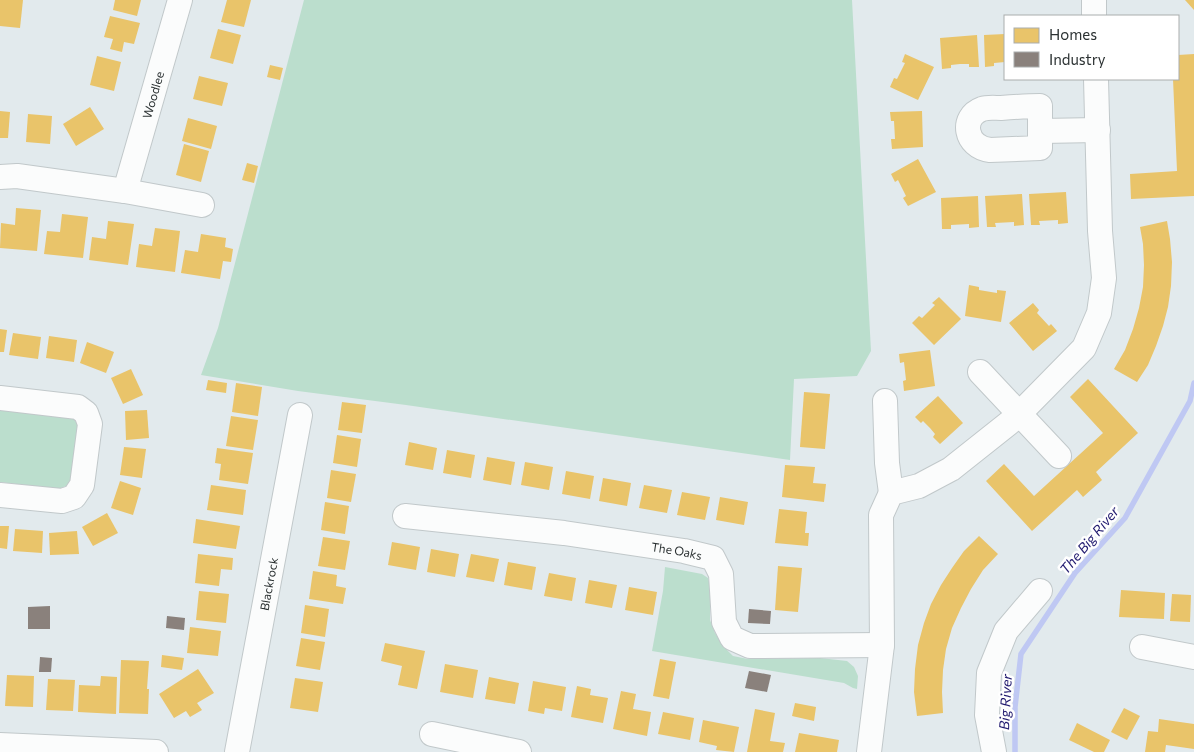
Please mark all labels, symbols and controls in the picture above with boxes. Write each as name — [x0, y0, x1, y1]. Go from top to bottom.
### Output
legend — [1004, 15, 1179, 80]
text: Homes — [1049, 25, 1097, 43]
text: Industry — [1049, 50, 1106, 68]
street label: Woodlee — [139, 70, 166, 120]
water label: The Big River — [1056, 502, 1122, 577]
street label: The Oaks — [650, 539, 704, 562]
street label: Blackrock — [257, 556, 280, 612]
water label: Big River — [995, 673, 1015, 730]

